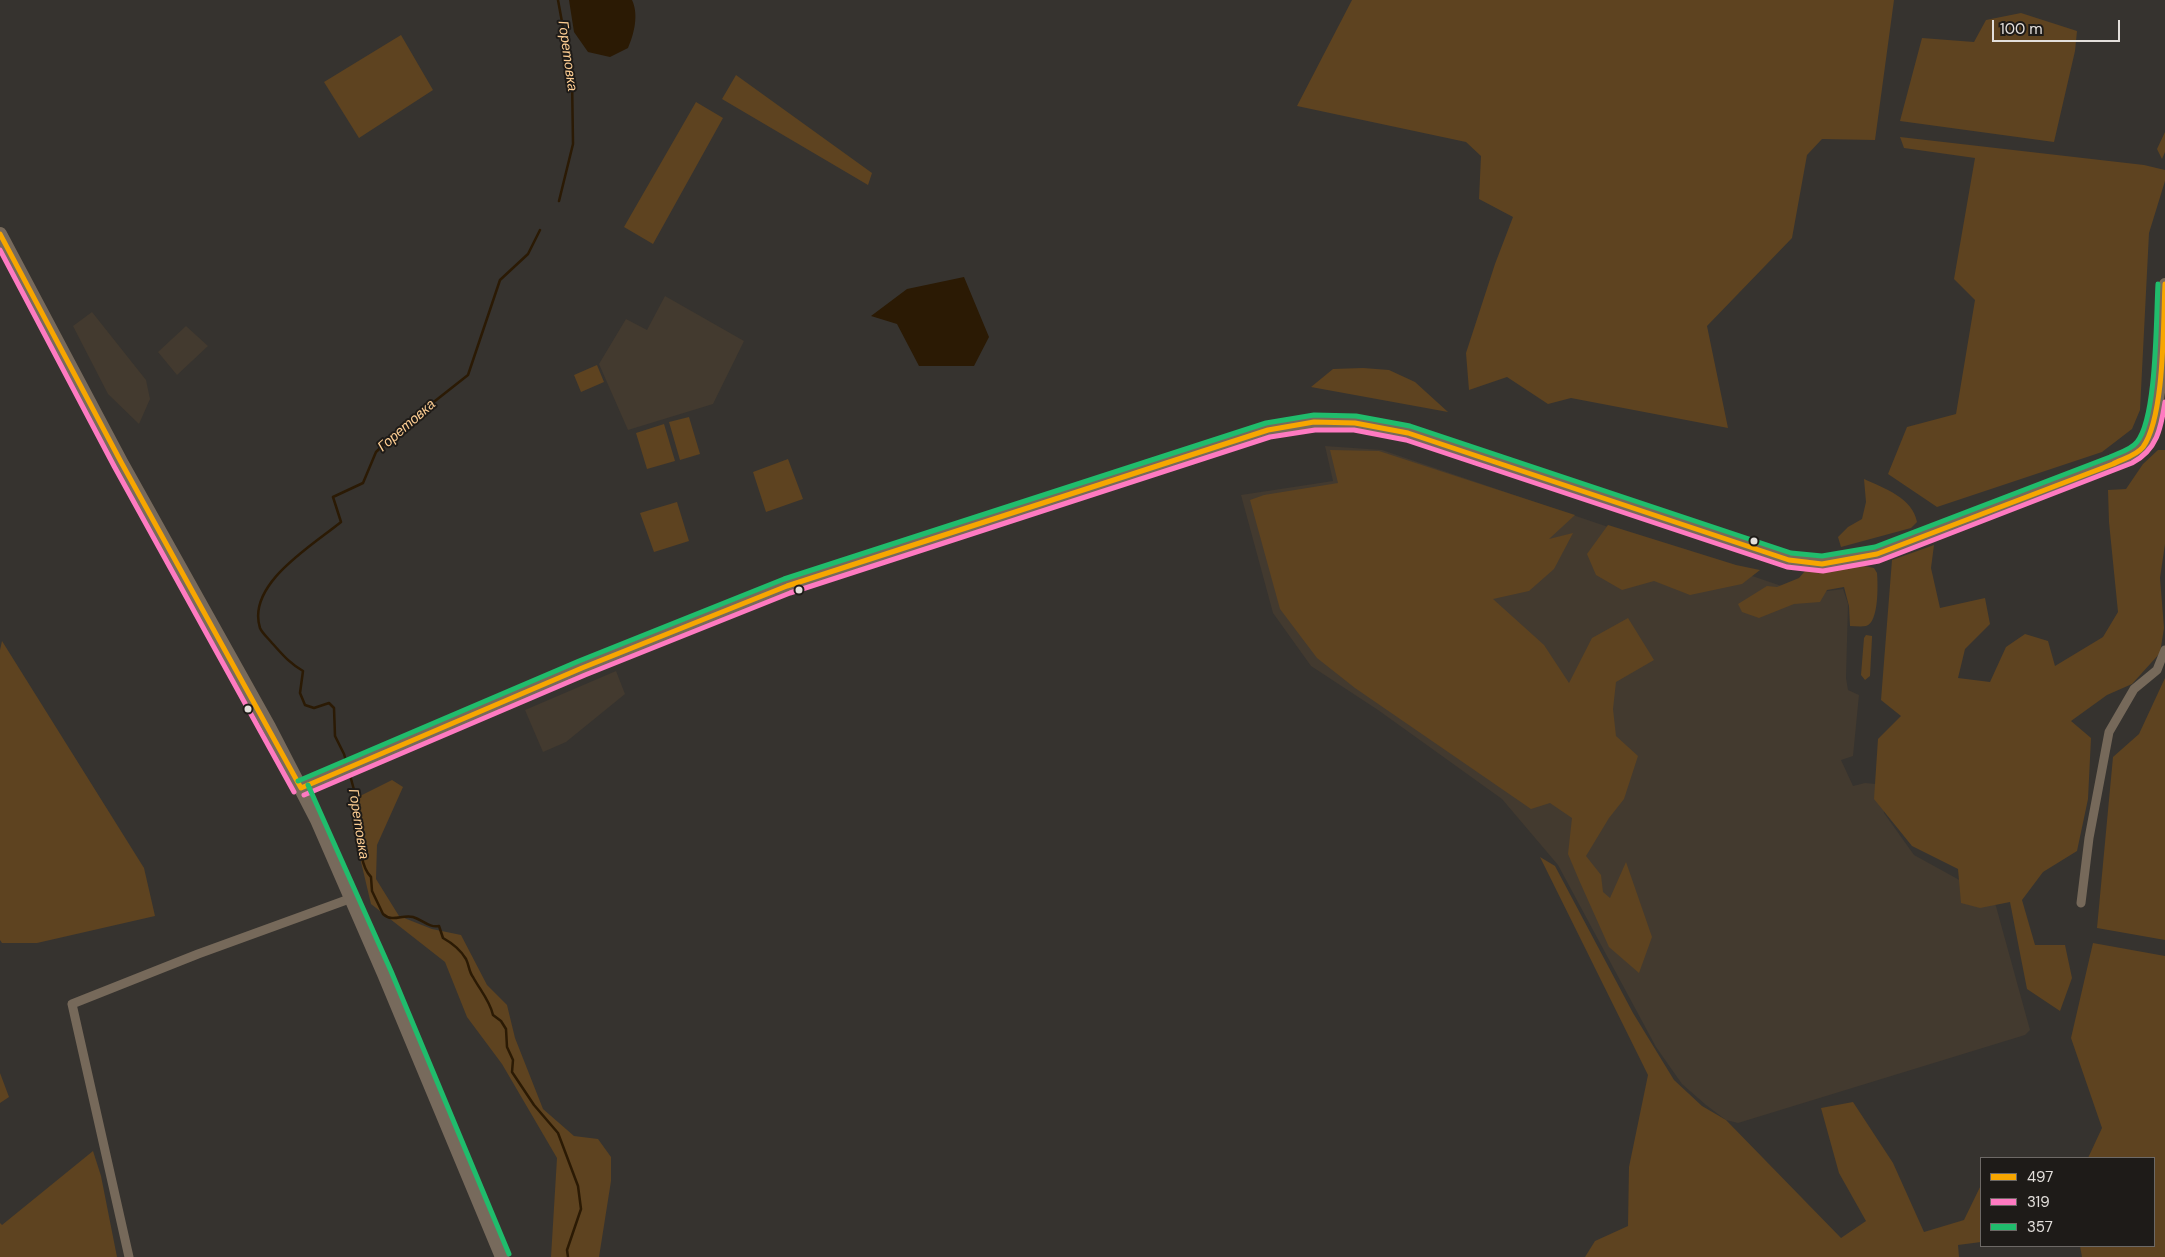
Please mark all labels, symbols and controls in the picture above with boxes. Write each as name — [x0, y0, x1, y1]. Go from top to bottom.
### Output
scale bar — [1995, 10, 2122, 42]
text: 100 m — [2000, 19, 2043, 39]
water label: Горетовка — [554, 20, 580, 92]
water label: Горетовка — [375, 396, 439, 456]
unlabelled marker — [1749, 536, 1759, 546]
unlabelled marker — [794, 585, 804, 595]
unlabelled marker — [243, 704, 253, 714]
water label: Горетовка — [344, 788, 372, 860]
legend — [1980, 1157, 2155, 1247]
text: 497 — [2027, 1167, 2053, 1187]
text: 319 — [2027, 1192, 2050, 1212]
text: 357 — [2027, 1217, 2053, 1237]

